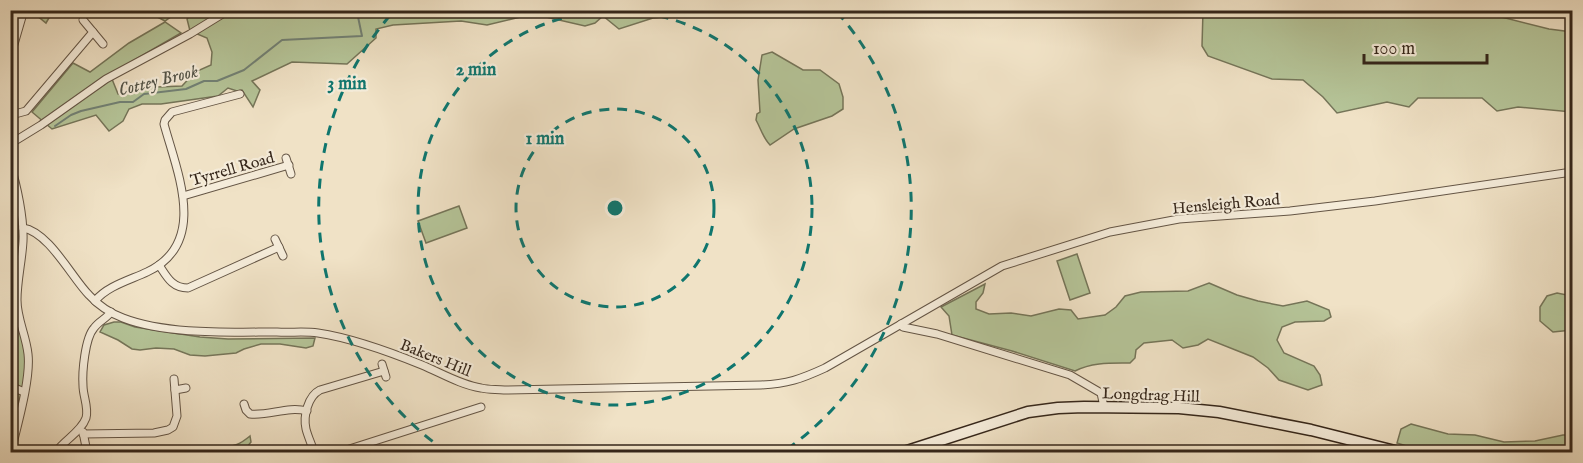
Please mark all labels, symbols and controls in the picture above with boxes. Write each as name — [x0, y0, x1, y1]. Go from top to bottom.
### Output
scale bar — [1364, 27, 1487, 65]
text: 100 m — [1373, 38, 1415, 61]
text: 2 min — [456, 59, 497, 82]
water label: Cottey Brook — [116, 60, 201, 102]
text: 3 min — [328, 73, 367, 96]
text: 1 min — [526, 128, 565, 151]
street label: Tyrrell Road — [188, 148, 277, 191]
street label: Hensleigh Road — [1172, 190, 1281, 220]
centre of rings — [605, 198, 625, 218]
street label: Bakers Hill — [397, 336, 474, 382]
street label: Longdrag Hill — [1102, 384, 1201, 408]

